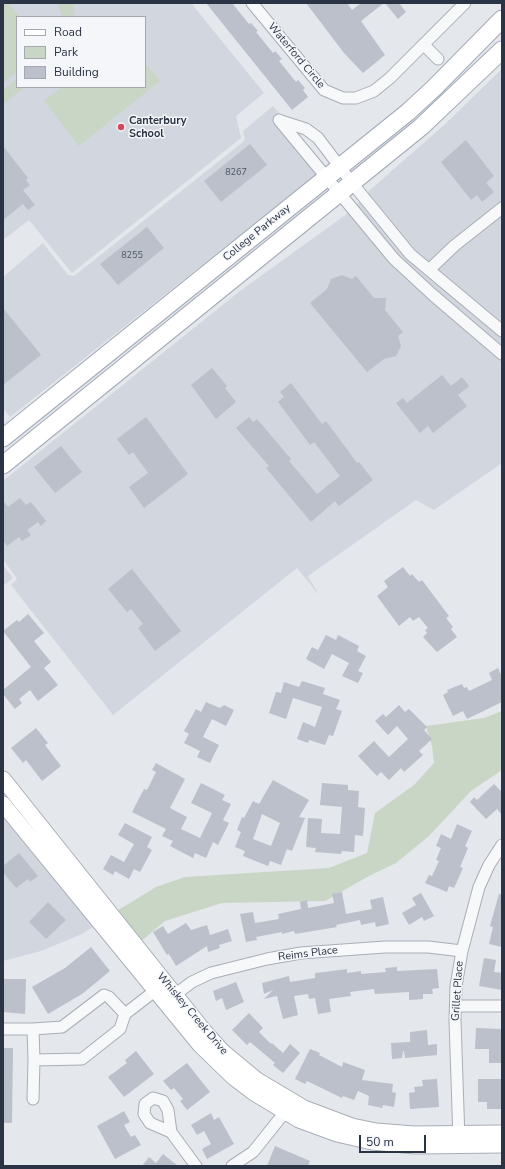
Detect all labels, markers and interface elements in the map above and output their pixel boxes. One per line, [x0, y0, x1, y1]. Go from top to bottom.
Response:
legend [16, 16, 146, 88]
street label: Waterford Circle [265, 20, 327, 92]
text: Road [54, 24, 82, 40]
text: Park [54, 44, 78, 60]
text: Building [54, 64, 99, 80]
place label: Canterbury School [129, 114, 187, 140]
marker: Canterbury School [116, 122, 126, 132]
house number: 8267 [225, 168, 247, 178]
street label: College Parkway [221, 202, 293, 264]
house number: 8255 [121, 251, 143, 261]
street label: Reims Place [277, 944, 339, 964]
street label: Grillet Place [449, 960, 467, 1022]
street label: Whiskey Creek Drive [154, 970, 230, 1058]
scale bar [361, 1127, 428, 1153]
text: 50 m [366, 1134, 394, 1150]

